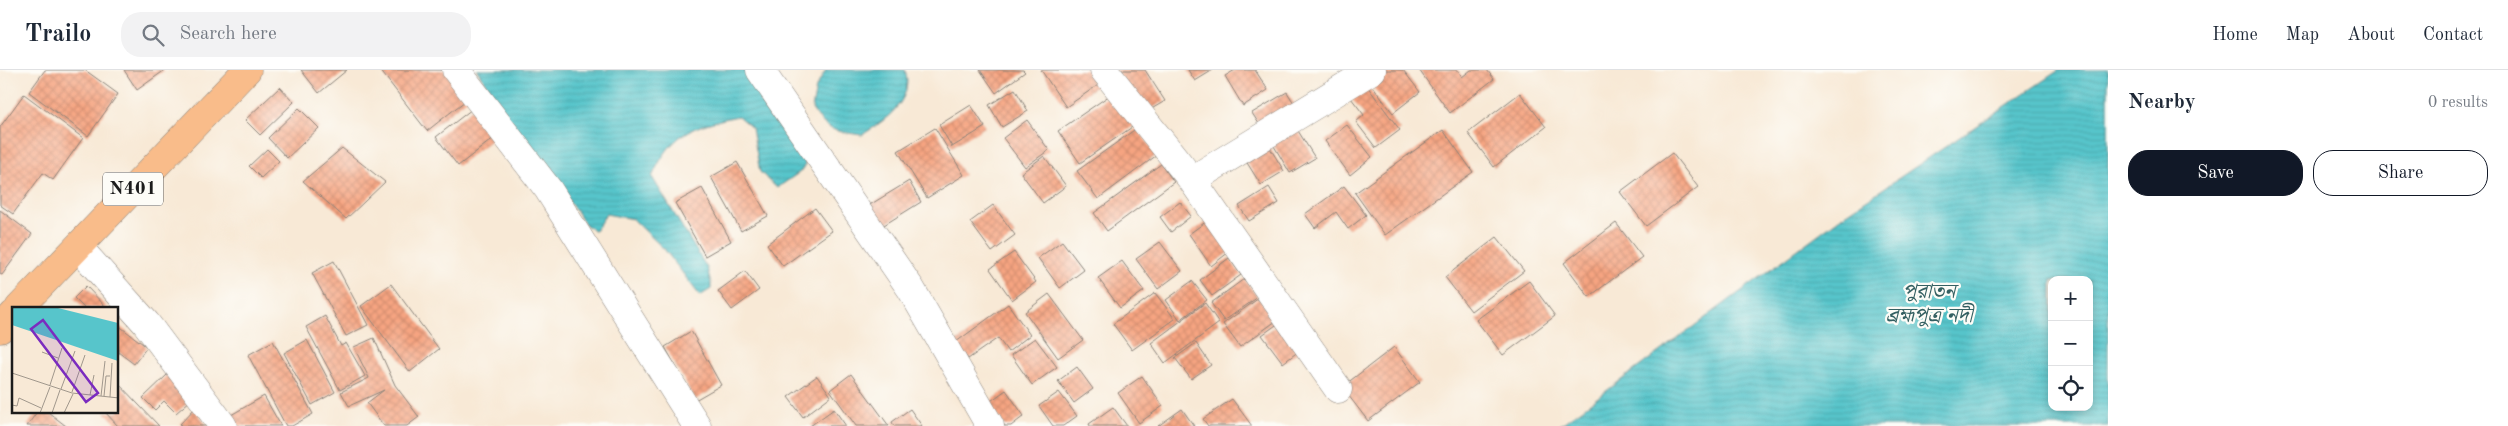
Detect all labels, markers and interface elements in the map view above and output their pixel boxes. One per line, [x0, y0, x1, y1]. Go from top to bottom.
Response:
search box [121, 12, 471, 57]
icon: search [139, 21, 167, 49]
text: Trailo [25, 23, 91, 47]
text: Search here [179, 25, 277, 44]
text: Home [2212, 26, 2258, 44]
text: Map [2286, 26, 2319, 44]
text: About [2347, 26, 2395, 44]
text: Contact [2423, 26, 2483, 44]
text: Nearby [2128, 92, 2196, 113]
text: 0 results [2428, 95, 2488, 111]
button: Save [2128, 150, 2303, 196]
button: Share [2313, 150, 2488, 196]
road number: N401 [103, 172, 163, 206]
map controls [2048, 276, 2093, 411]
button: + [2048, 276, 2093, 321]
water label: পুরাতন ব্রহ্মপুত্র নদী [1886, 282, 1975, 327]
inset map [12, 307, 119, 414]
button: − [2048, 321, 2093, 366]
button: locate [2048, 366, 2093, 411]

